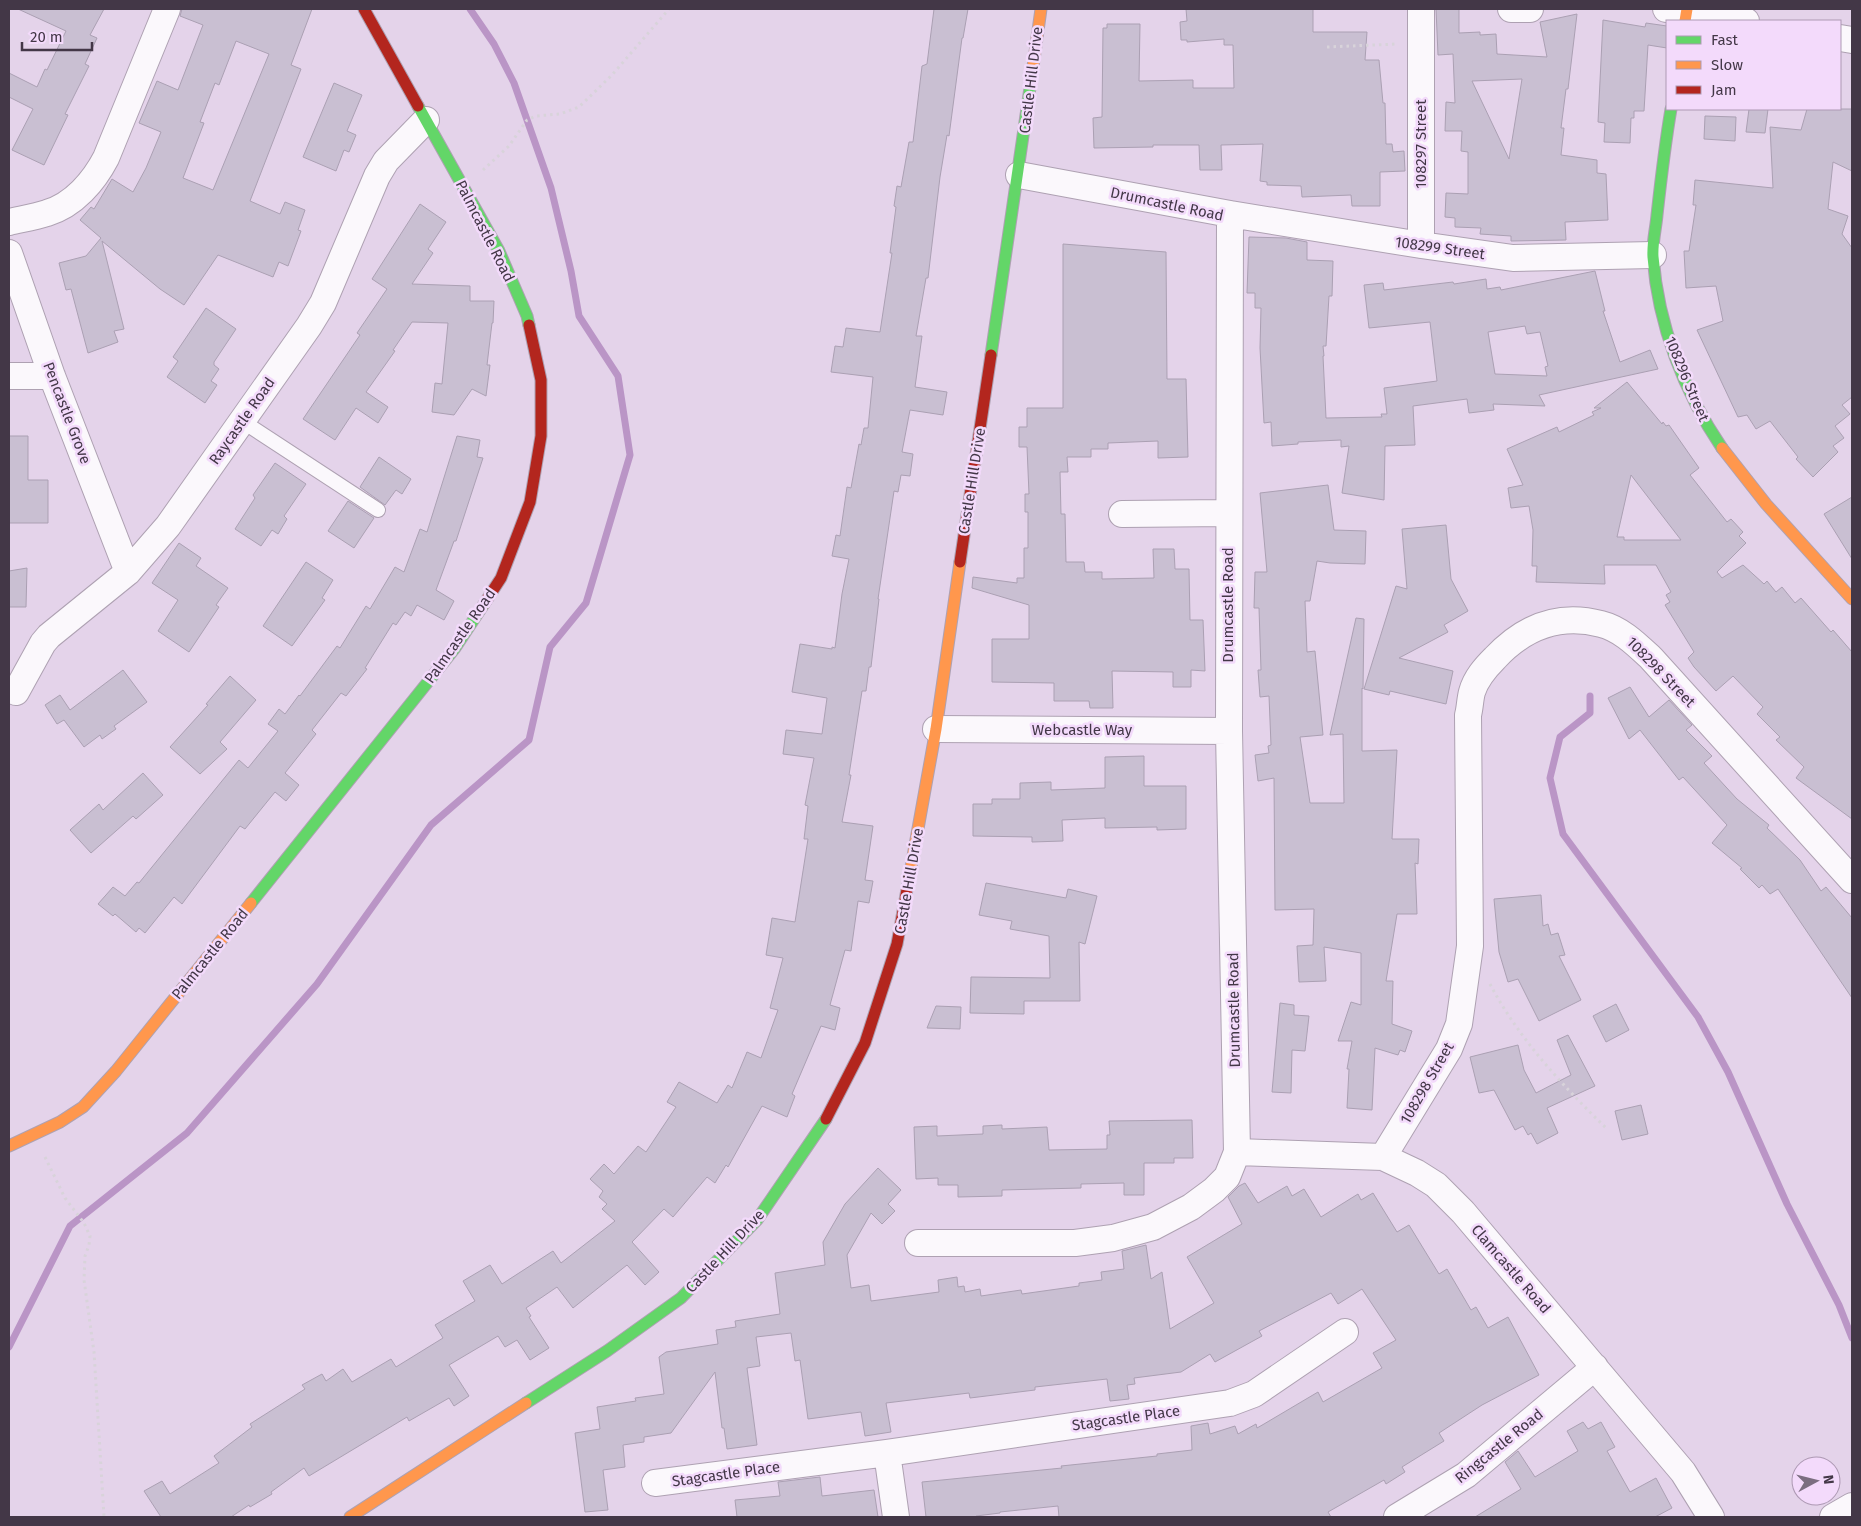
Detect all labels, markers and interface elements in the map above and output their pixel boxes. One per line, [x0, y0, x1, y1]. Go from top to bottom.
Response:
scale bar [22, 20, 92, 52]
legend [1666, 20, 1841, 110]
street label: Castle Hill Drive [1016, 26, 1046, 134]
text: 20 m [30, 28, 63, 46]
text: Fast [1711, 31, 1738, 49]
text: Slow [1711, 56, 1743, 74]
text: Jam [1711, 81, 1737, 99]
street label: 108297 Street [1412, 99, 1430, 189]
street label: Palmcastle Road [452, 177, 518, 285]
street label: Drumcastle Road [1109, 183, 1225, 225]
street label: 108299 Street [1394, 233, 1487, 263]
street label: 108296 Street [1661, 334, 1713, 425]
street label: Pencastle Grove [39, 359, 95, 467]
street label: Raycastle Road [205, 374, 279, 468]
street label: Castle Hill Drive [955, 427, 989, 535]
street label: Drumcastle Road [1219, 547, 1237, 663]
street label: Palmcastle Road [421, 585, 499, 687]
street label: 108298 Street [1623, 633, 1700, 711]
street label: Webcastle Way [1032, 721, 1133, 739]
street label: Castle Hill Drive [891, 827, 927, 935]
street label: Palmcastle Road [168, 905, 252, 1003]
street label: Drumcastle Road [1224, 952, 1244, 1068]
street label: 108298 Street [1396, 1039, 1458, 1127]
street label: Castle Hill Drive [682, 1206, 768, 1296]
street label: Clamcastle Road [1467, 1221, 1555, 1317]
street label: Stagcastle Place [1071, 1402, 1181, 1434]
street label: Ringcastle Road [1451, 1405, 1547, 1487]
north arrow [1791, 1456, 1841, 1506]
street label: Stagcastle Place [671, 1458, 781, 1490]
text: N [1819, 1474, 1837, 1485]

